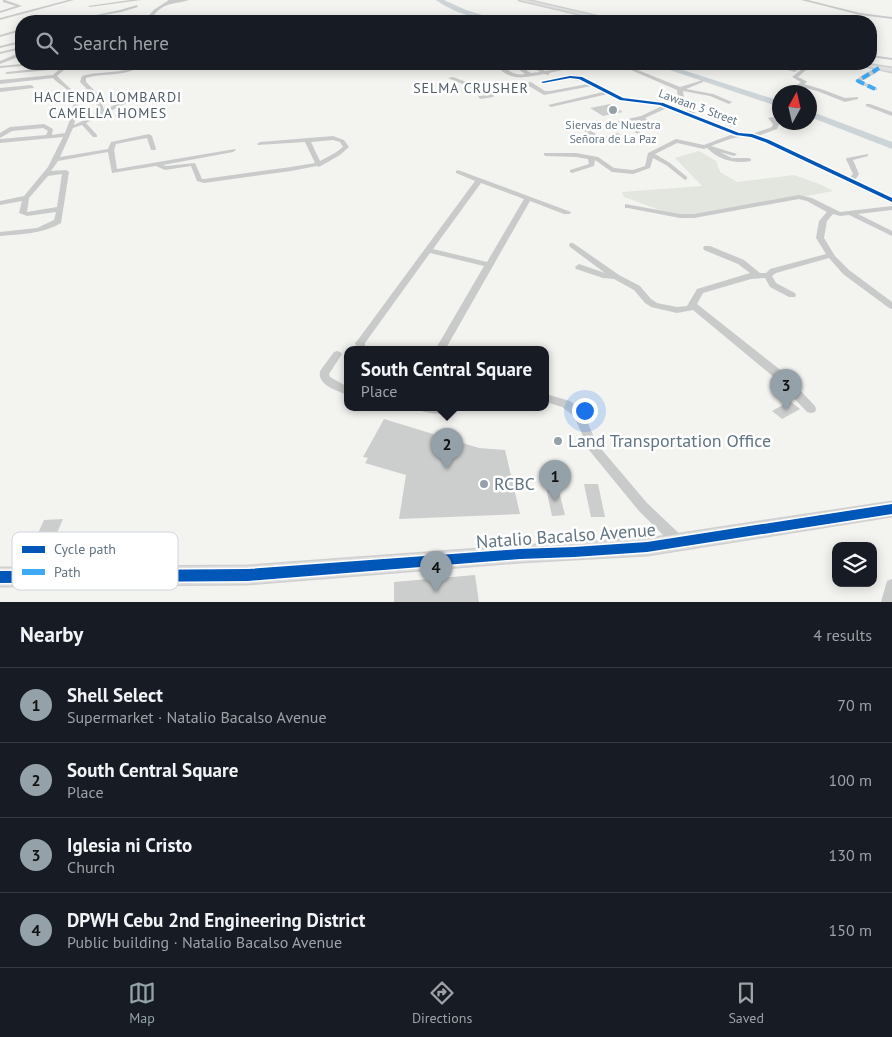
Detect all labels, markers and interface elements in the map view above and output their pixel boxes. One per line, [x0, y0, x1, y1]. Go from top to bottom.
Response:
search box [15, 15, 877, 70]
icon: search [33, 29, 61, 57]
text: Search here [73, 31, 169, 55]
district label: SELMA CRUSHER [413, 79, 529, 97]
street label: Lawaan 3 Street [657, 85, 740, 128]
north arrow [772, 85, 817, 130]
district label: HACIENDA LOMBARDI CAMELLA HOMES [34, 88, 182, 122]
marker: Siervas de Nuestra Señora de La Paz [607, 104, 619, 116]
place label: Siervas de Nuestra Señora de La Paz [565, 117, 661, 146]
popup [344, 346, 549, 411]
text: South Central Square [361, 357, 532, 381]
pin: 3 [770, 369, 802, 410]
text: Place [361, 381, 397, 401]
your location [572, 398, 598, 424]
pin: 2 [431, 428, 463, 469]
place label: Land Transportation Office [568, 429, 771, 452]
marker: Land Transportation Office [552, 435, 564, 447]
pin: 1 [539, 460, 571, 501]
place label: RCBC [494, 472, 535, 495]
marker: RCBC [478, 478, 490, 490]
street label: Natalio Bacalso Avenue [475, 518, 657, 553]
legend [12, 532, 178, 590]
text: Cycle path [54, 540, 116, 558]
map controls [832, 542, 877, 587]
button: layers [832, 542, 877, 587]
pin: 4 [420, 551, 452, 592]
text: Path [54, 563, 81, 581]
text: Nearby [20, 621, 83, 648]
text: 4 results [813, 625, 872, 645]
text: Shell Select [67, 683, 163, 707]
text: 1 [31, 695, 41, 715]
text: 70 m [837, 695, 872, 715]
text: Supermarket · Natalio Bacalso Avenue [67, 707, 327, 727]
text: South Central Square [67, 758, 238, 782]
text: 2 [31, 770, 41, 790]
text: 100 m [829, 770, 872, 790]
text: Place [67, 782, 104, 802]
text: Iglesia ni Cristo [67, 833, 192, 857]
text: 3 [31, 845, 41, 865]
text: 130 m [829, 845, 872, 865]
text: Church [67, 857, 115, 877]
text: DPWH Cebu 2nd Engineering District [67, 908, 365, 932]
text: 4 [31, 920, 41, 940]
text: 150 m [829, 920, 872, 940]
text: Public building · Natalio Bacalso Avenue [67, 932, 342, 952]
tab: Map [128, 979, 156, 1027]
tab: Directions [412, 979, 472, 1027]
tab: Saved [728, 979, 764, 1027]

